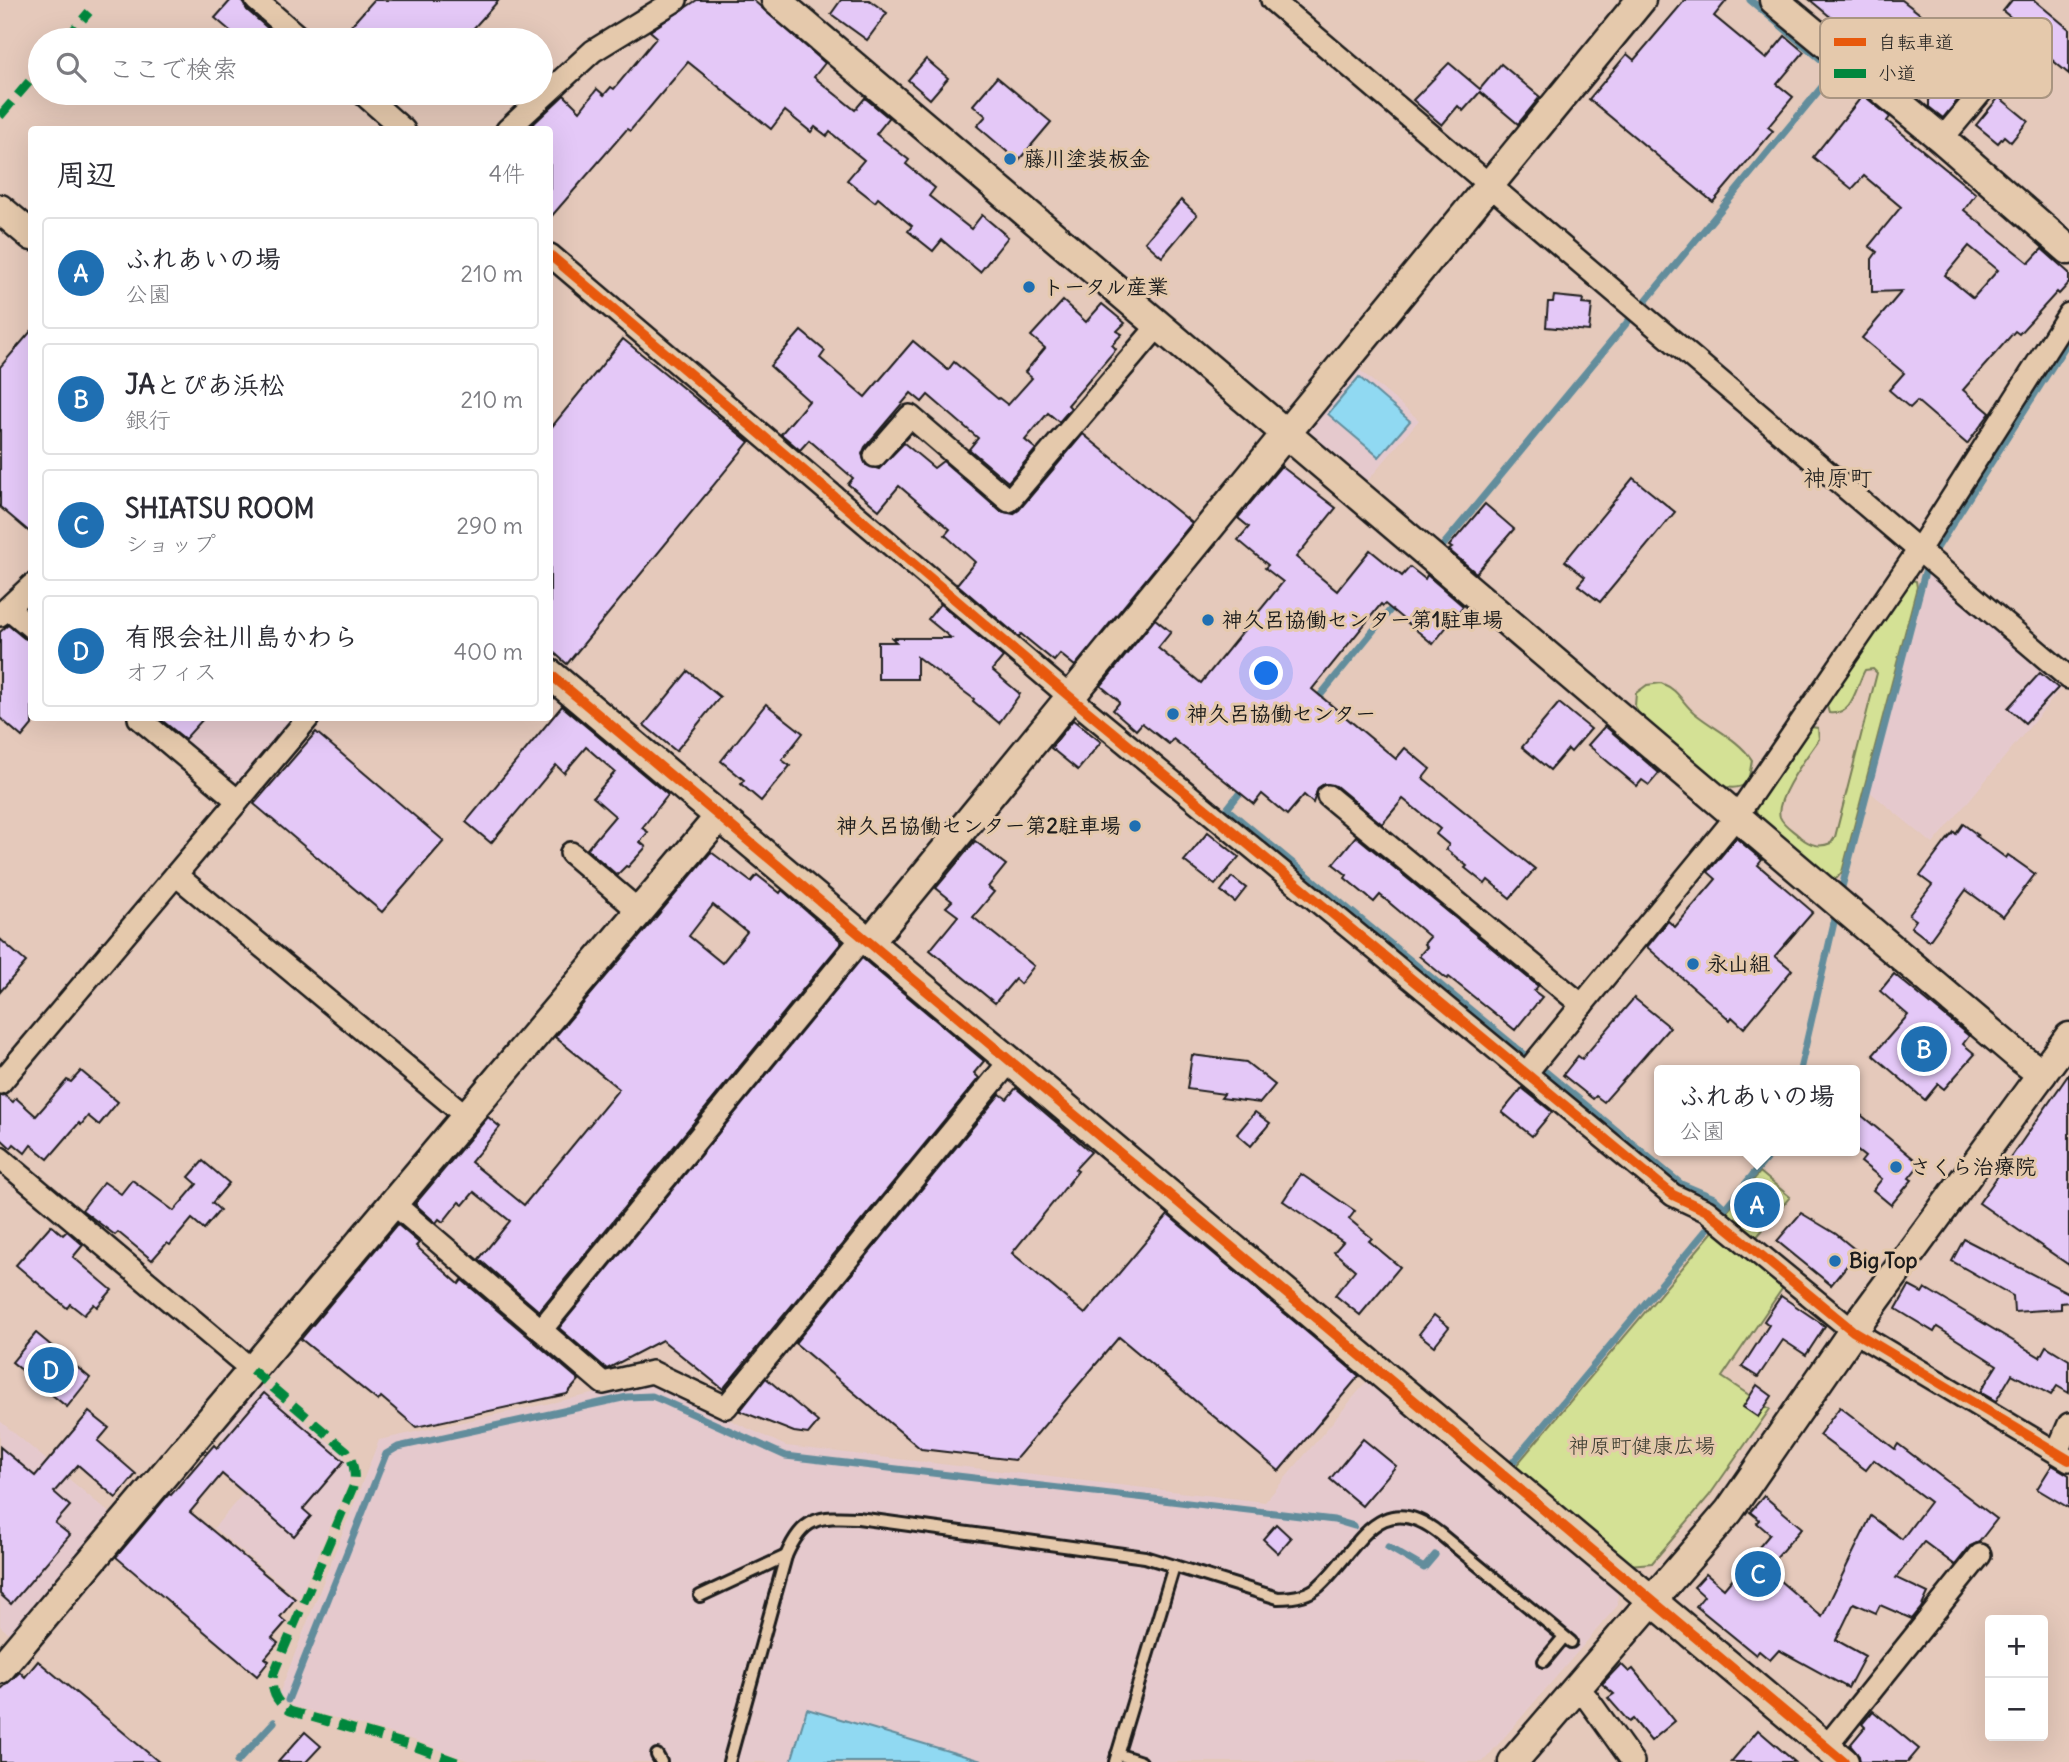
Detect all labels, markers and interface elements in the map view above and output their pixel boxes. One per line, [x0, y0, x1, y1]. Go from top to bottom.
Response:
legend [1820, 18, 2052, 98]
search box [28, 28, 553, 105]
text: 自転車道 [1878, 30, 1954, 54]
icon: search [52, 48, 90, 86]
text: ここで検索 [108, 52, 238, 85]
text: 小道 [1878, 61, 1916, 85]
place label: 藤川塗装板金 [1024, 145, 1150, 172]
marker: 藤川塗装板金 [1002, 151, 1018, 167]
text: 周辺 [56, 155, 116, 193]
text: 4件 [489, 159, 525, 188]
text: ふれあいの場 [125, 242, 281, 275]
text: A [74, 259, 88, 288]
text: 210 m [460, 259, 523, 288]
place label: トータル産業 [1043, 273, 1168, 300]
text: 公園 [125, 279, 171, 308]
marker: トータル産業 [1021, 279, 1037, 295]
text: JAとぴあ浜松 [125, 368, 285, 401]
text: B [73, 385, 89, 414]
text: 210 m [460, 385, 523, 414]
text: 銀行 [125, 405, 171, 434]
district label: 神原町 [1804, 463, 1873, 492]
text: SHIATSU ROOM [125, 492, 315, 525]
text: C [73, 511, 89, 540]
text: 290 m [456, 511, 523, 540]
text: ショップ [125, 529, 216, 558]
place label: 神久呂協働センター第1駐車場 [1222, 606, 1503, 633]
marker: 神久呂協働センター第1駐車場 [1200, 612, 1216, 628]
text: 有限会社川島かわら [125, 620, 359, 653]
text: D [73, 637, 89, 666]
text: 400 m [454, 637, 523, 666]
your location [1249, 656, 1283, 690]
text: オフィス [125, 657, 217, 686]
place label: 神久呂協働センター [1187, 700, 1376, 727]
marker: 神久呂協働センター [1165, 706, 1181, 722]
place label: 神久呂協働センター第2駐車場 [836, 812, 1121, 839]
marker: 神久呂協働センター第2駐車場 [1127, 818, 1143, 834]
place label: 永山組 [1707, 950, 1770, 977]
marker: 永山組 [1685, 956, 1701, 972]
pin: B [1901, 1023, 1947, 1075]
popup [1654, 1065, 1860, 1156]
text: ふれあいの場 [1679, 1079, 1835, 1112]
text: 公園 [1679, 1116, 1725, 1145]
place label: さくら治療院 [1910, 1153, 2036, 1180]
marker: さくら治療院 [1888, 1159, 1904, 1175]
pin: A [1734, 1179, 1780, 1231]
place label: Big Top [1849, 1247, 1918, 1274]
marker: Big Top [1827, 1253, 1843, 1269]
pin: D [28, 1344, 74, 1396]
park label: 神原町健康広場 [1569, 1432, 1716, 1459]
pin: C [1735, 1548, 1781, 1600]
map controls [1985, 1615, 2048, 1741]
button: + [1985, 1615, 2048, 1678]
button: − [1985, 1678, 2048, 1741]

